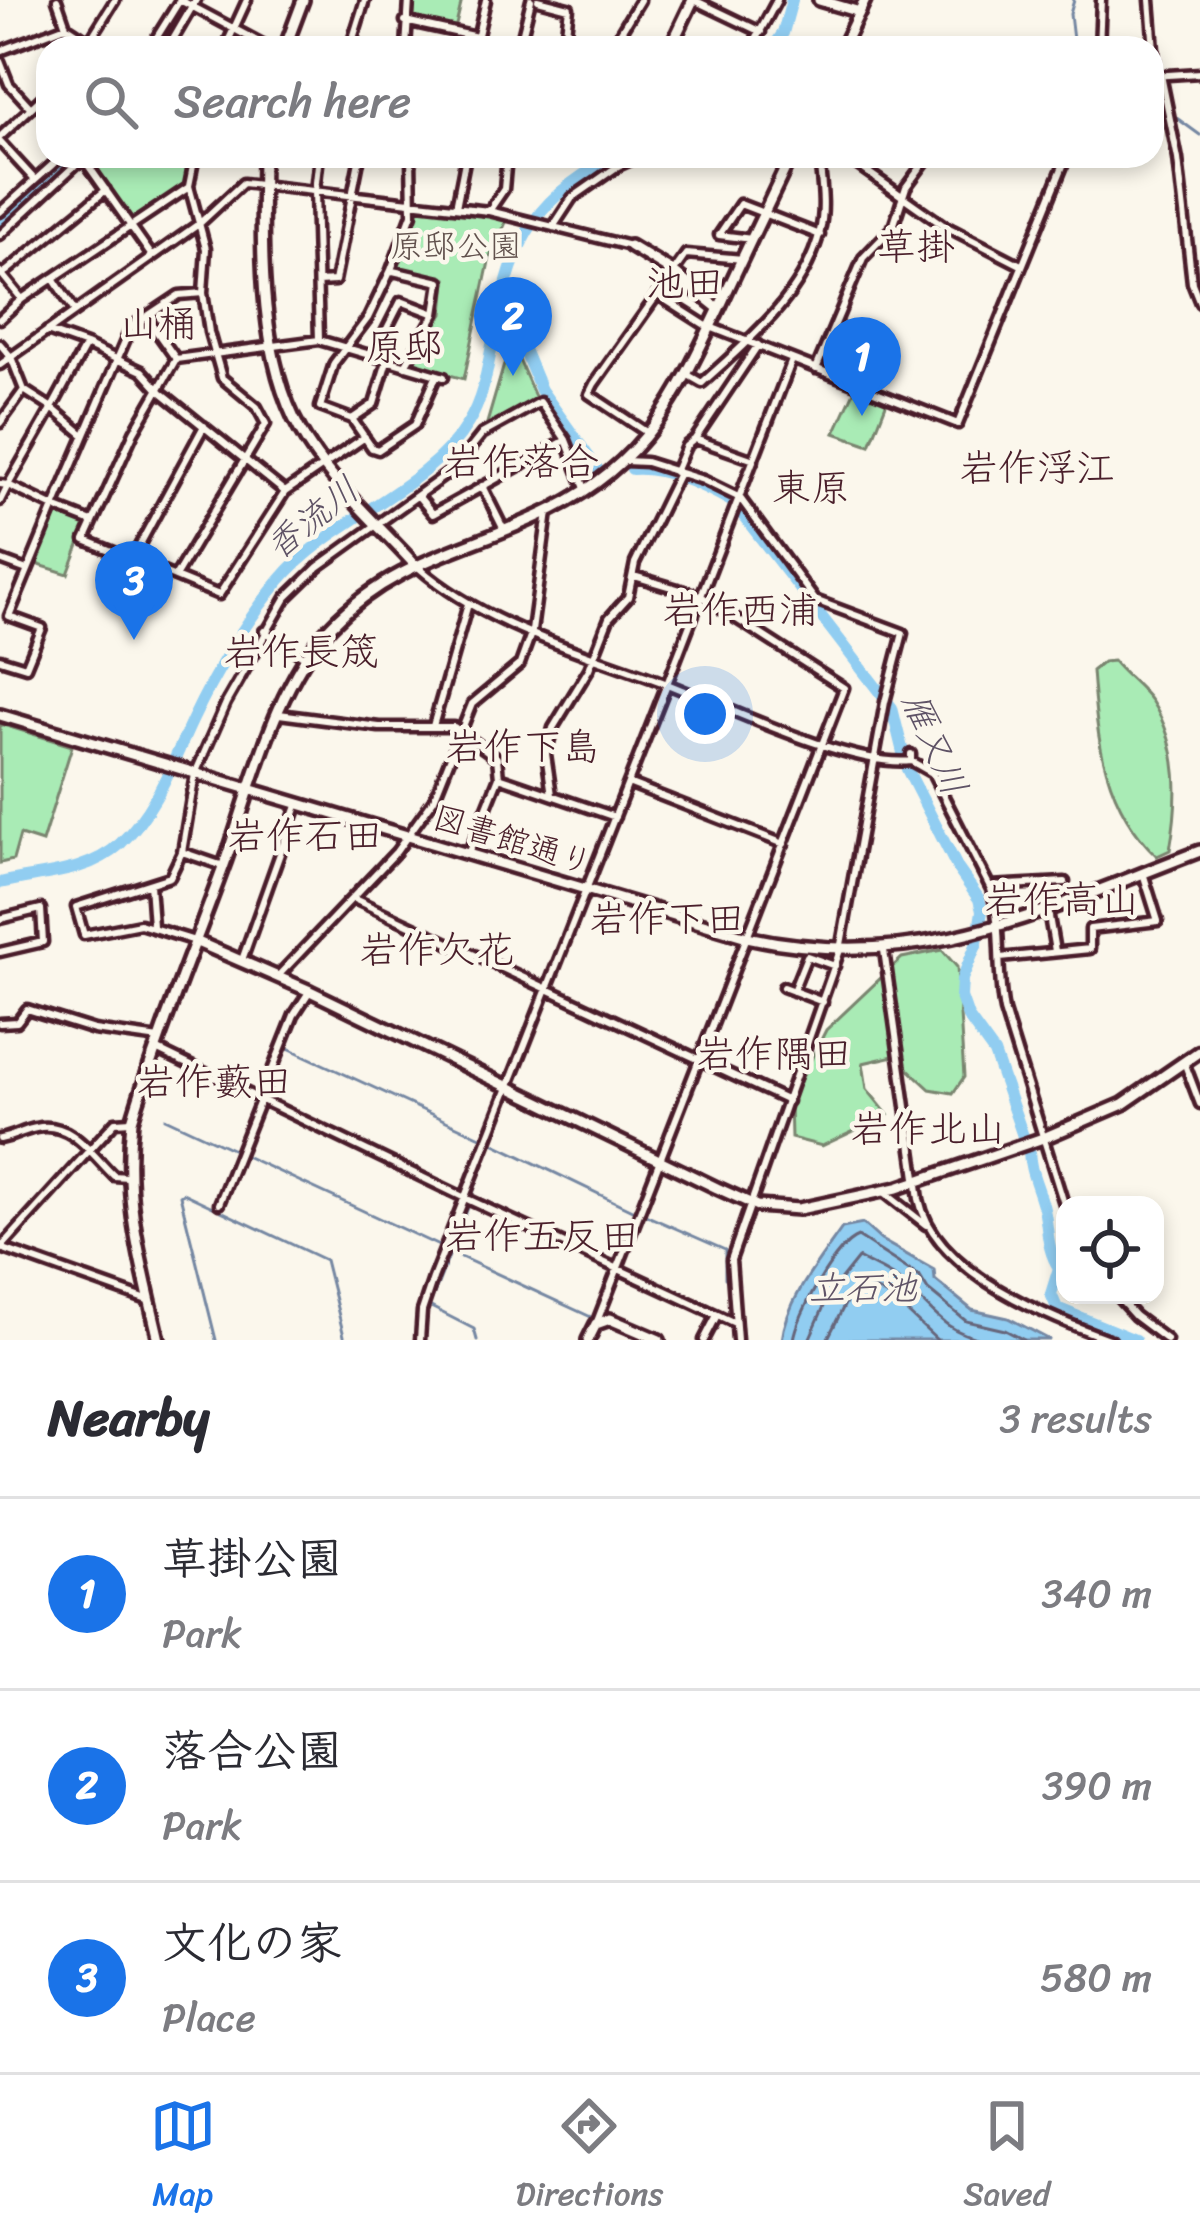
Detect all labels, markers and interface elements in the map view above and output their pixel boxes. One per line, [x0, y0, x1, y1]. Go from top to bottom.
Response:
search box [36, 36, 1164, 168]
text: Search here [174, 62, 411, 142]
icon: search [78, 69, 144, 135]
district label: 草掛 [877, 212, 955, 281]
park label: 原邸公園 [390, 217, 522, 275]
district label: 池田 [646, 248, 724, 317]
pin: 2 [474, 277, 552, 376]
district label: 山桶 [119, 289, 197, 358]
district label: 原邸 [365, 312, 443, 381]
pin: 1 [823, 317, 901, 416]
district label: 岩作落合 [443, 427, 599, 496]
district label: 岩作浮江 [959, 433, 1115, 502]
district label: 東原 [772, 453, 850, 522]
water label: 香流川 [250, 459, 374, 577]
pin: 3 [95, 541, 173, 640]
district label: 岩作西浦 [662, 575, 818, 644]
district label: 岩作長筬 [223, 617, 379, 686]
water label: 雁又川 [884, 682, 986, 806]
your location [675, 684, 735, 744]
district label: 岩作下島 [445, 712, 601, 781]
street label: 図書館通り [426, 788, 600, 892]
district label: 岩作石田 [227, 801, 383, 870]
district label: 岩作高山 [984, 865, 1140, 934]
district label: 岩作下田 [589, 884, 745, 953]
district label: 岩作欠花 [359, 915, 515, 984]
district label: 岩作隅田 [696, 1019, 852, 1088]
district label: 岩作藪田 [136, 1047, 292, 1116]
district label: 岩作北山 [850, 1094, 1006, 1163]
map controls [1056, 1196, 1164, 1304]
button: locate [1056, 1196, 1164, 1304]
district label: 岩作五反田 [444, 1201, 640, 1270]
water label: 立石池 [809, 1256, 918, 1320]
text: Nearby [48, 1373, 209, 1463]
text: 3 results [999, 1384, 1152, 1453]
text: 草掛公園 [162, 1519, 342, 1599]
text: 1 [79, 1559, 95, 1628]
text: 340 m [1041, 1559, 1152, 1628]
text: Park [162, 1599, 242, 1668]
text: 落合公園 [162, 1711, 342, 1791]
text: 2 [76, 1751, 98, 1820]
text: 390 m [1042, 1751, 1152, 1820]
text: Park [162, 1791, 242, 1860]
text: 文化の家 [162, 1903, 342, 1983]
text: 3 [76, 1943, 98, 2012]
text: 580 m [1040, 1943, 1152, 2012]
text: Place [162, 1983, 256, 2052]
tab: Map [150, 2093, 216, 2223]
tab: Directions [516, 2093, 663, 2223]
tab: Saved [963, 2093, 1050, 2223]

